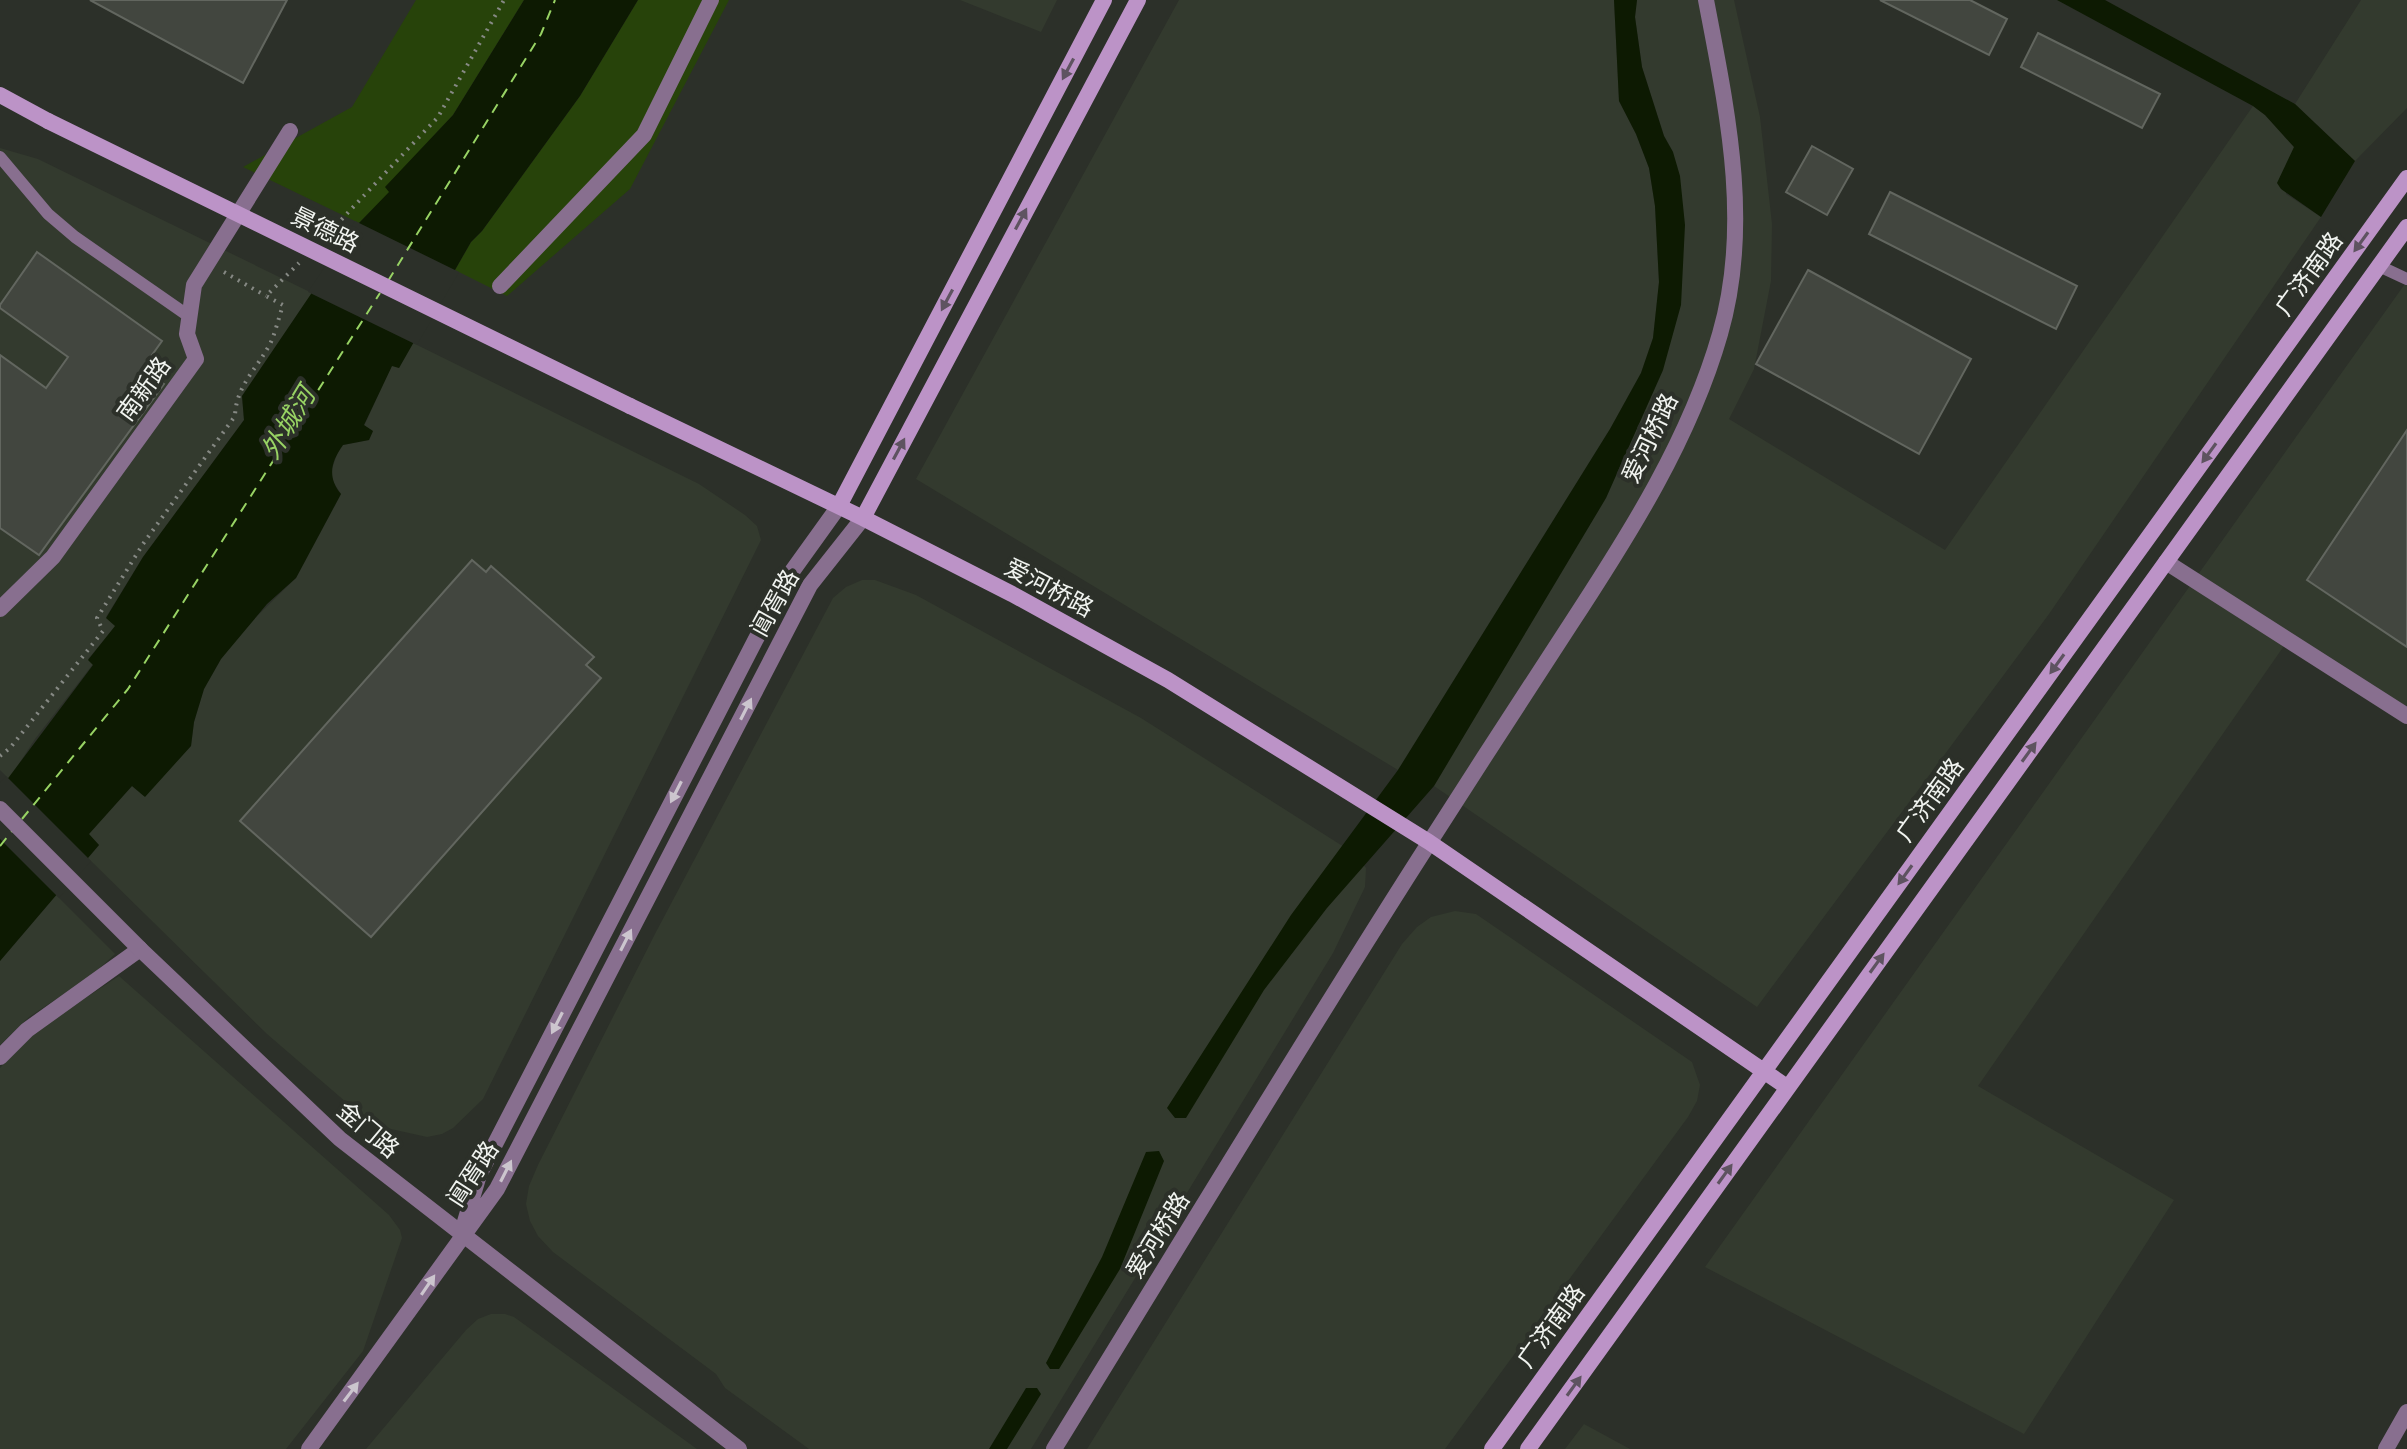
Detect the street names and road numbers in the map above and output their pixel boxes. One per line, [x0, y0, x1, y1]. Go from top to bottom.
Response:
street label: 景德路 [287, 202, 363, 258]
street label: 广济南路 [2269, 227, 2349, 321]
street label: 南新路 [112, 352, 176, 426]
street label: 爱河桥路 [1616, 389, 1684, 487]
street label: 爱河桥路 [1000, 553, 1098, 623]
street label: 阊胥路 [745, 565, 805, 641]
street label: 广济南路 [1890, 753, 1970, 847]
street label: 金门路 [331, 1096, 405, 1164]
street label: 阊胥路 [442, 1136, 504, 1212]
street label: 爱河桥路 [1121, 1187, 1195, 1283]
street label: 广济南路 [1511, 1279, 1591, 1373]

